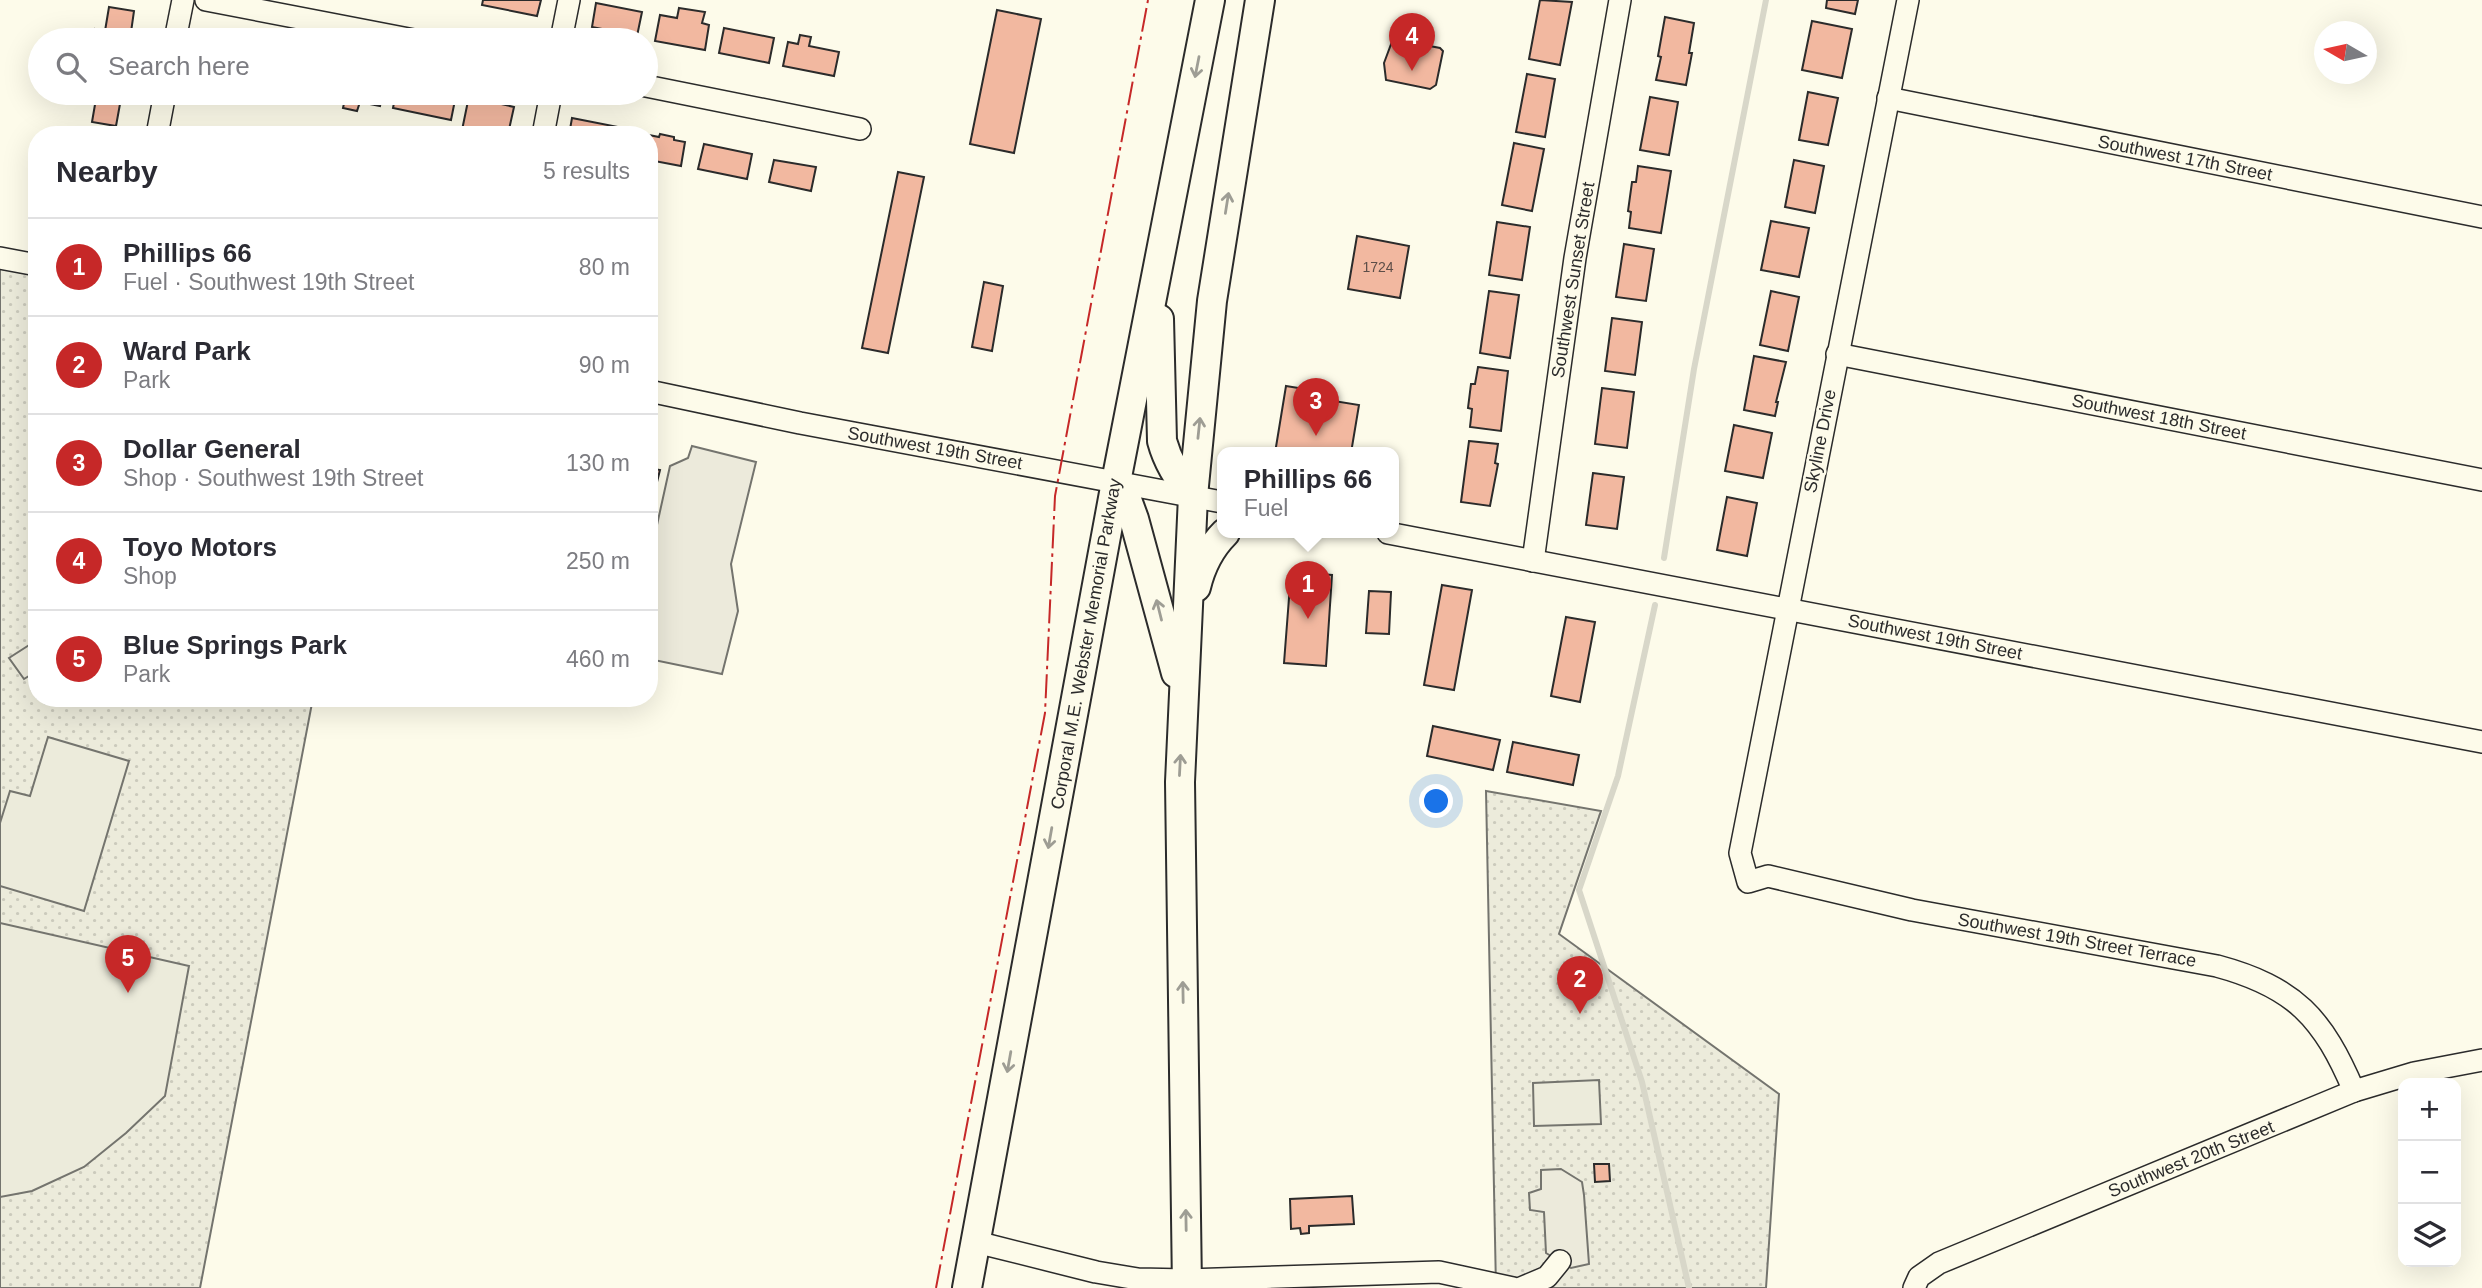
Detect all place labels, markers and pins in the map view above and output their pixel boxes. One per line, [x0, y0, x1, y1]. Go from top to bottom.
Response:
pin: 4 [1389, 13, 1435, 71]
pin: 3 [1293, 378, 1339, 436]
pin: 1 [1285, 561, 1331, 619]
pin: 5 [105, 935, 151, 993]
pin: 2 [1557, 956, 1603, 1014]

